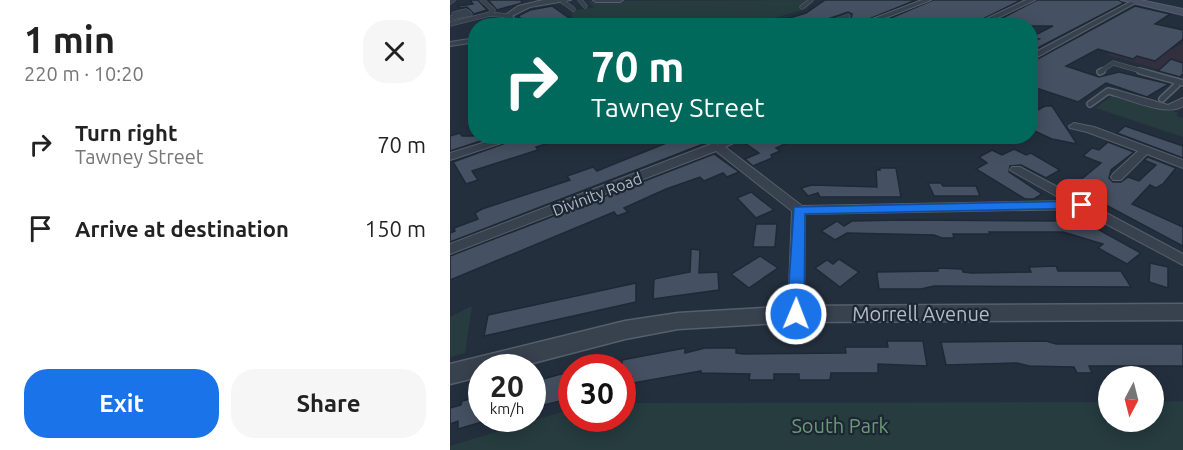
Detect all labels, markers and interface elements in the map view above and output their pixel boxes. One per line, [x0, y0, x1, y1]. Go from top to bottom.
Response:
text: 1 min [24, 19, 115, 60]
button: close [363, 20, 426, 83]
icon: right [492, 42, 570, 120]
text: 70 m [591, 43, 685, 90]
text: 220 m · 10:20 [24, 62, 144, 85]
text: Tawney Street [591, 92, 765, 122]
text: Turn right [75, 120, 177, 145]
icon: right [24, 128, 57, 161]
text: 70 m [377, 132, 426, 157]
text: Tawney Street [75, 145, 204, 168]
street label: Divinity Road [550, 169, 644, 219]
pin [1056, 179, 1107, 230]
icon: arrive [1065, 188, 1098, 221]
icon: arrive [24, 212, 57, 245]
text: Arrive at destination [75, 216, 289, 241]
text: 150 m [365, 216, 426, 241]
position arrow [764, 282, 828, 346]
street label: Morrell Avenue [852, 302, 990, 325]
speed limit sign: 30 [558, 354, 636, 432]
north arrow [1098, 366, 1164, 432]
map controls [1098, 366, 1164, 432]
button: Exit [24, 369, 219, 438]
button: Share [231, 369, 426, 438]
text: 20 [490, 369, 524, 403]
text: km/h [490, 400, 524, 417]
park label: South Park [791, 414, 889, 437]

